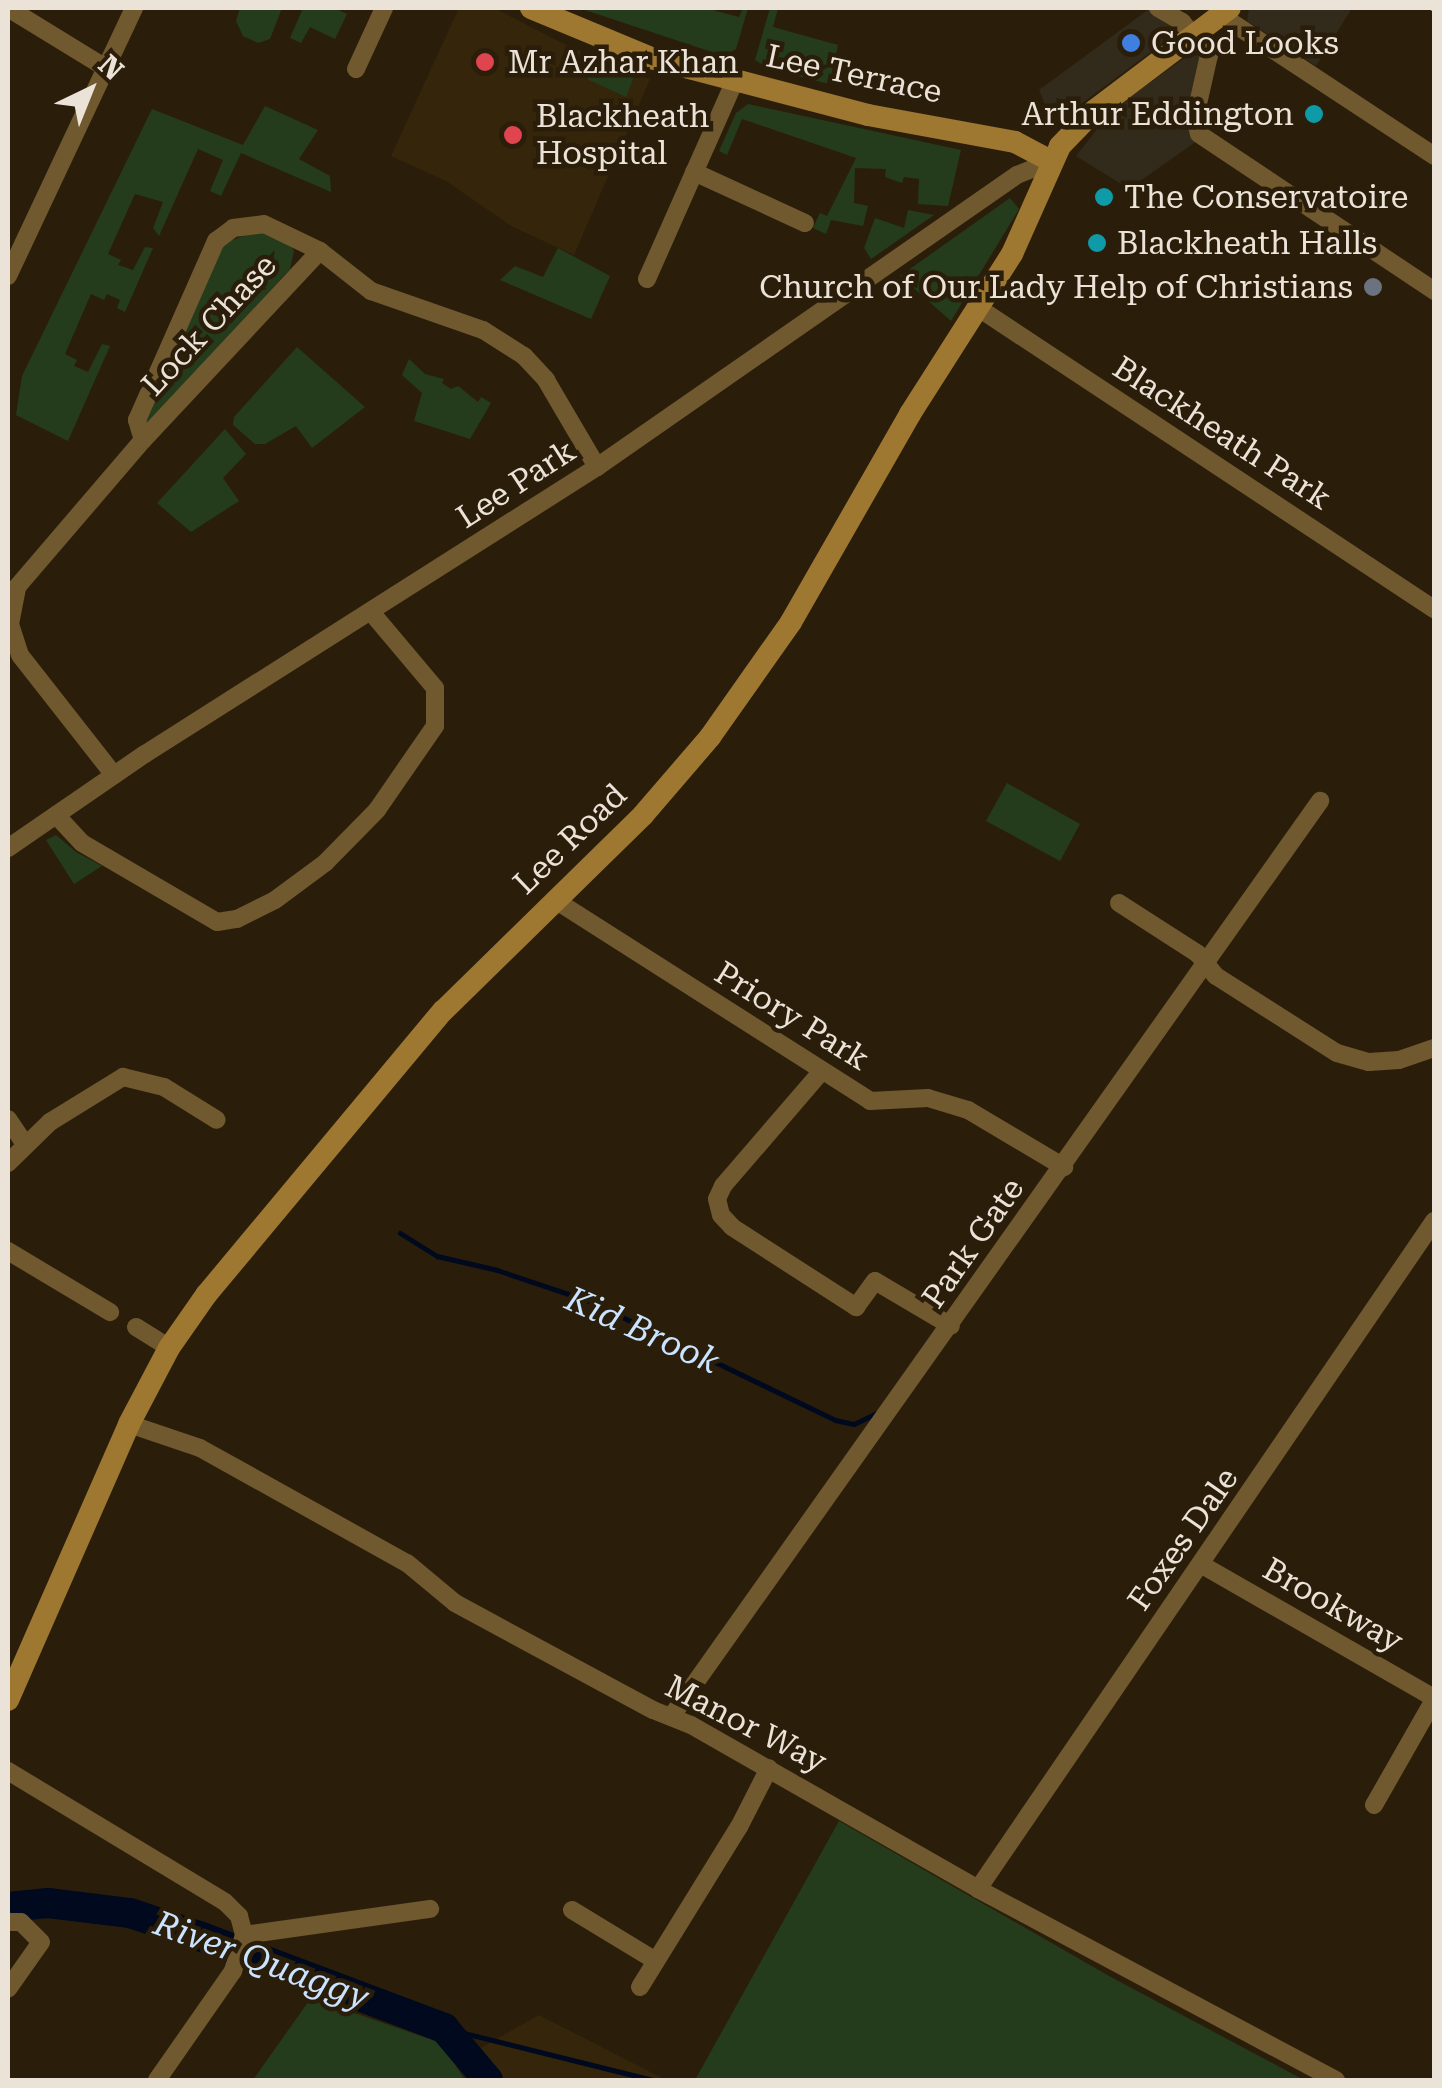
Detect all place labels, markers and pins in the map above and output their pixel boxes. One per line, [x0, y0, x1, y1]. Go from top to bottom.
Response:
place label: Good Looks [1151, 24, 1339, 62]
marker: Good Looks [1120, 32, 1142, 54]
place label: Mr Azhar Khan [508, 43, 739, 81]
marker: Mr Azhar Khan [472, 49, 498, 75]
place label: Arthur Eddington [1021, 95, 1294, 133]
place label: Blackheath Hospital [536, 98, 709, 173]
marker: Arthur Eddington [1303, 103, 1325, 125]
marker: Blackheath Hospital [500, 122, 526, 148]
place label: The Conservatoire [1124, 178, 1408, 216]
marker: The Conservatoire [1093, 186, 1115, 208]
place label: Blackheath Halls [1117, 224, 1377, 262]
marker: Blackheath Halls [1086, 232, 1108, 254]
place label: Church of Our Lady Help of Christians [759, 268, 1353, 306]
marker: Church of Our Lady Help of Christians [1362, 276, 1384, 298]

